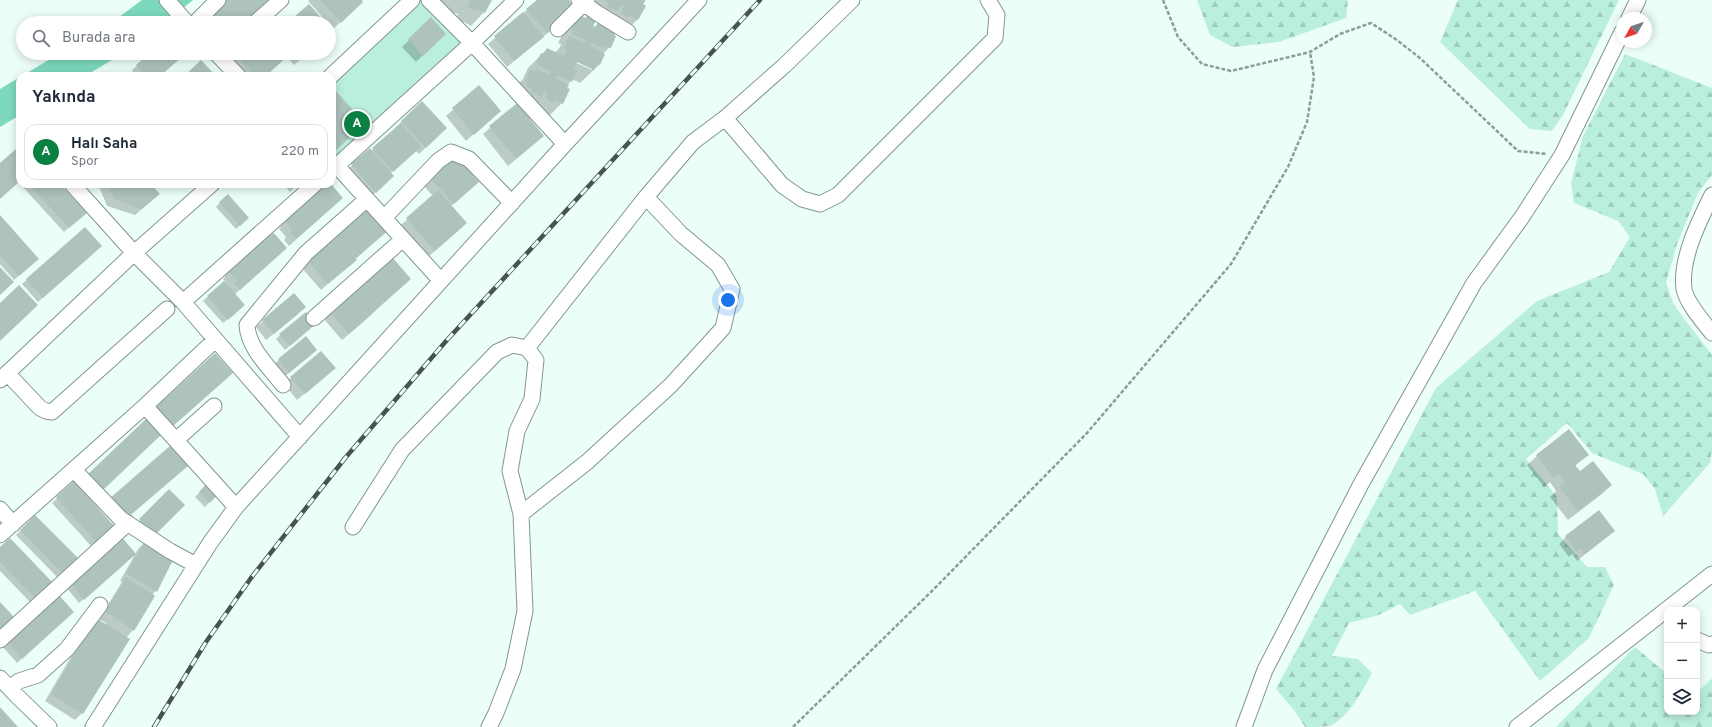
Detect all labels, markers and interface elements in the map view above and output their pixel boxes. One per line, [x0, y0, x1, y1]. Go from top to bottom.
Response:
north arrow [1616, 12, 1652, 48]
search box [16, 16, 336, 60]
icon: search [30, 27, 52, 49]
text: Burada ara [62, 29, 135, 48]
text: Yakında [32, 87, 96, 109]
pin: A [344, 109, 370, 139]
text: Halı Saha [71, 135, 137, 154]
text: A [41, 144, 51, 160]
text: 220 m [281, 144, 319, 160]
text: Spor [71, 154, 99, 170]
your location [718, 290, 738, 310]
map controls [1664, 607, 1700, 715]
button: + [1664, 607, 1700, 643]
button: − [1664, 643, 1700, 679]
button: layers [1664, 679, 1700, 715]

